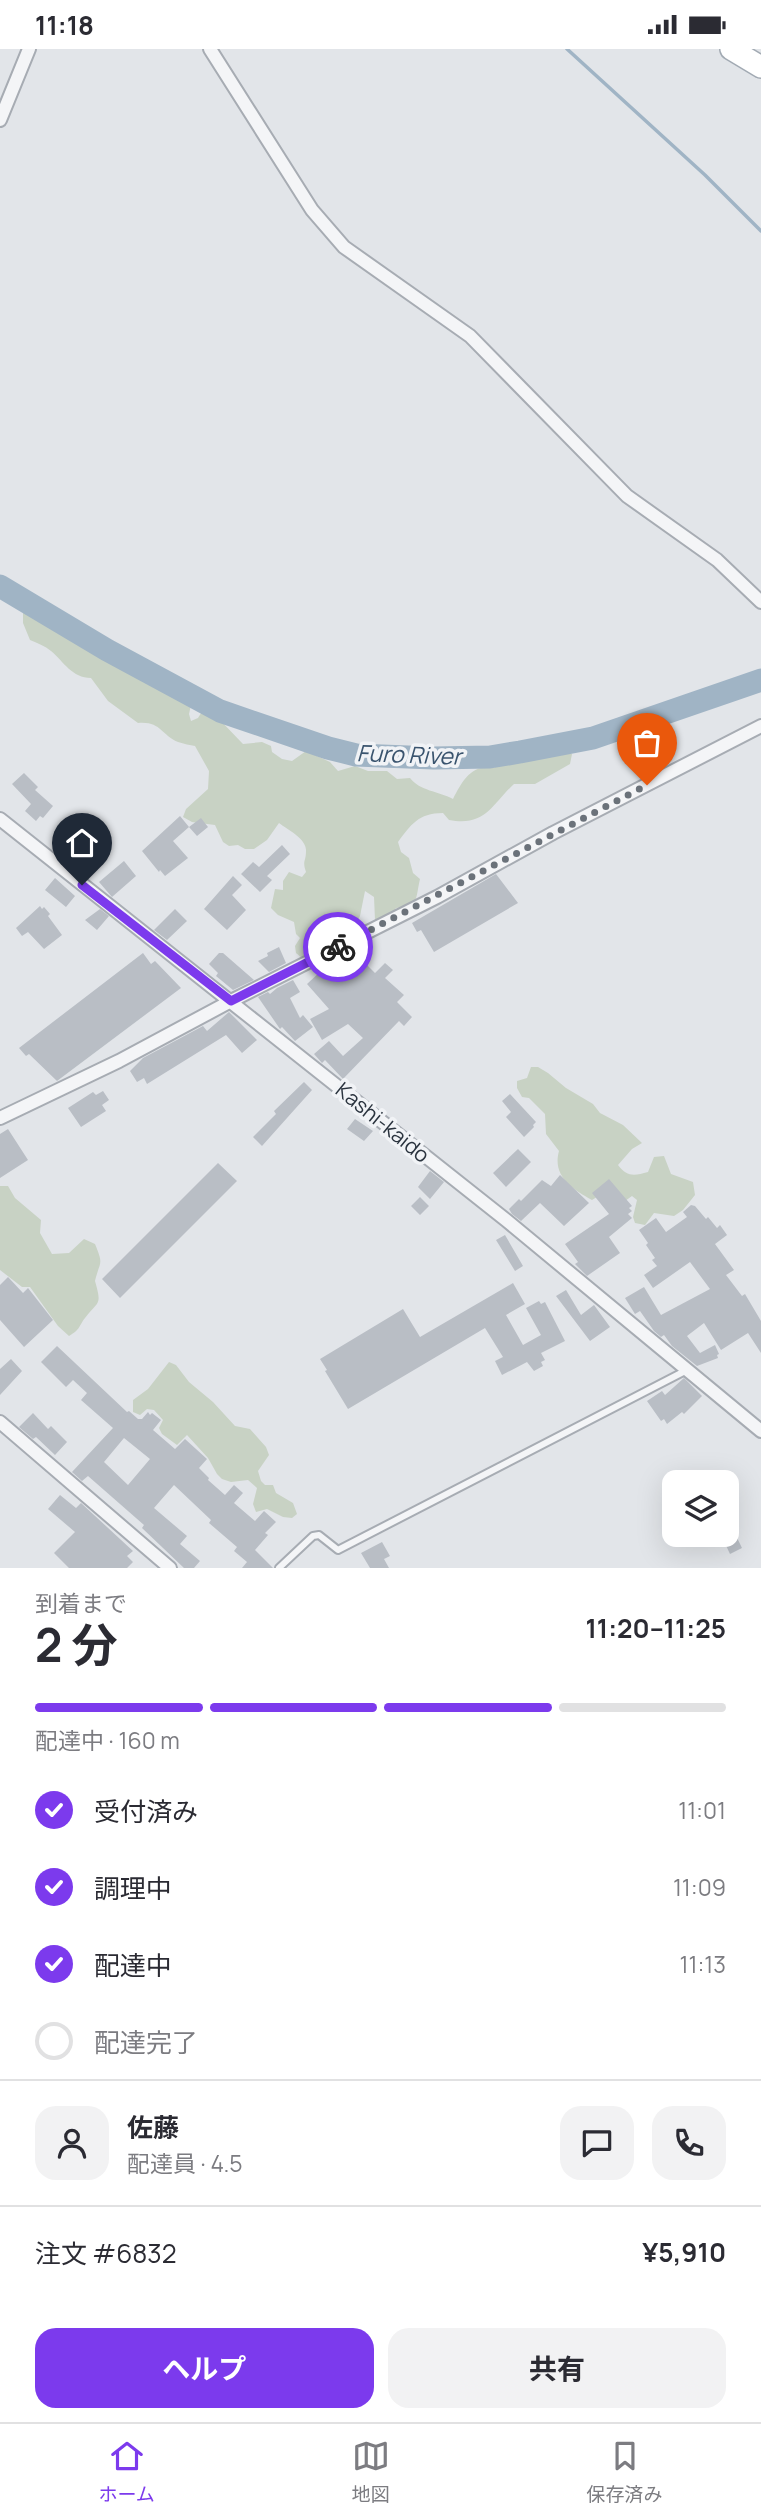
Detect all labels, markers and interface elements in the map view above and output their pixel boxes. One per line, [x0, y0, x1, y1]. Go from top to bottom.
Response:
text: 11:18 [35, 7, 94, 43]
pin [617, 713, 677, 785]
icon: bag [628, 724, 666, 762]
water label: Furo River [356, 736, 464, 772]
pin [52, 813, 112, 885]
icon: home [63, 824, 101, 862]
courier [303, 912, 373, 982]
icon: bike [319, 928, 357, 966]
street label: Kashi-kaido [330, 1075, 436, 1169]
map controls [662, 1470, 739, 1547]
button: layers [662, 1470, 739, 1547]
text: 到着まで [35, 1587, 127, 1619]
text: 11:20–11:25 [585, 1610, 726, 1646]
text: 2 分 [35, 1613, 118, 1676]
text: 配達中 · 160 m [35, 1724, 180, 1756]
icon: check [35, 1791, 73, 1829]
text: 受付済み [94, 1793, 198, 1829]
text: 11:01 [678, 1794, 726, 1826]
icon: check [35, 1868, 73, 1906]
text: 調理中 [94, 1870, 172, 1906]
text: 11:09 [673, 1871, 726, 1903]
icon: check [35, 1945, 73, 1983]
text: 配達中 [94, 1947, 172, 1983]
text: 11:13 [679, 1948, 726, 1980]
text: 配達完了 [94, 2024, 198, 2060]
button: person [35, 2106, 109, 2180]
button: chat [560, 2106, 634, 2180]
button: phone [652, 2106, 726, 2180]
text: 佐藤 [127, 2109, 179, 2145]
text: 配達員 · 4.5 [127, 2147, 243, 2179]
text: ¥5,910 [642, 2234, 726, 2270]
text: 注文 #6832 [35, 2235, 177, 2271]
button: ヘルプ [35, 2328, 374, 2408]
button: 共有 [388, 2328, 726, 2408]
tab: ホーム [98, 2437, 155, 2507]
tab: 地図 [352, 2437, 390, 2507]
tab: 保存済み [587, 2437, 663, 2507]

